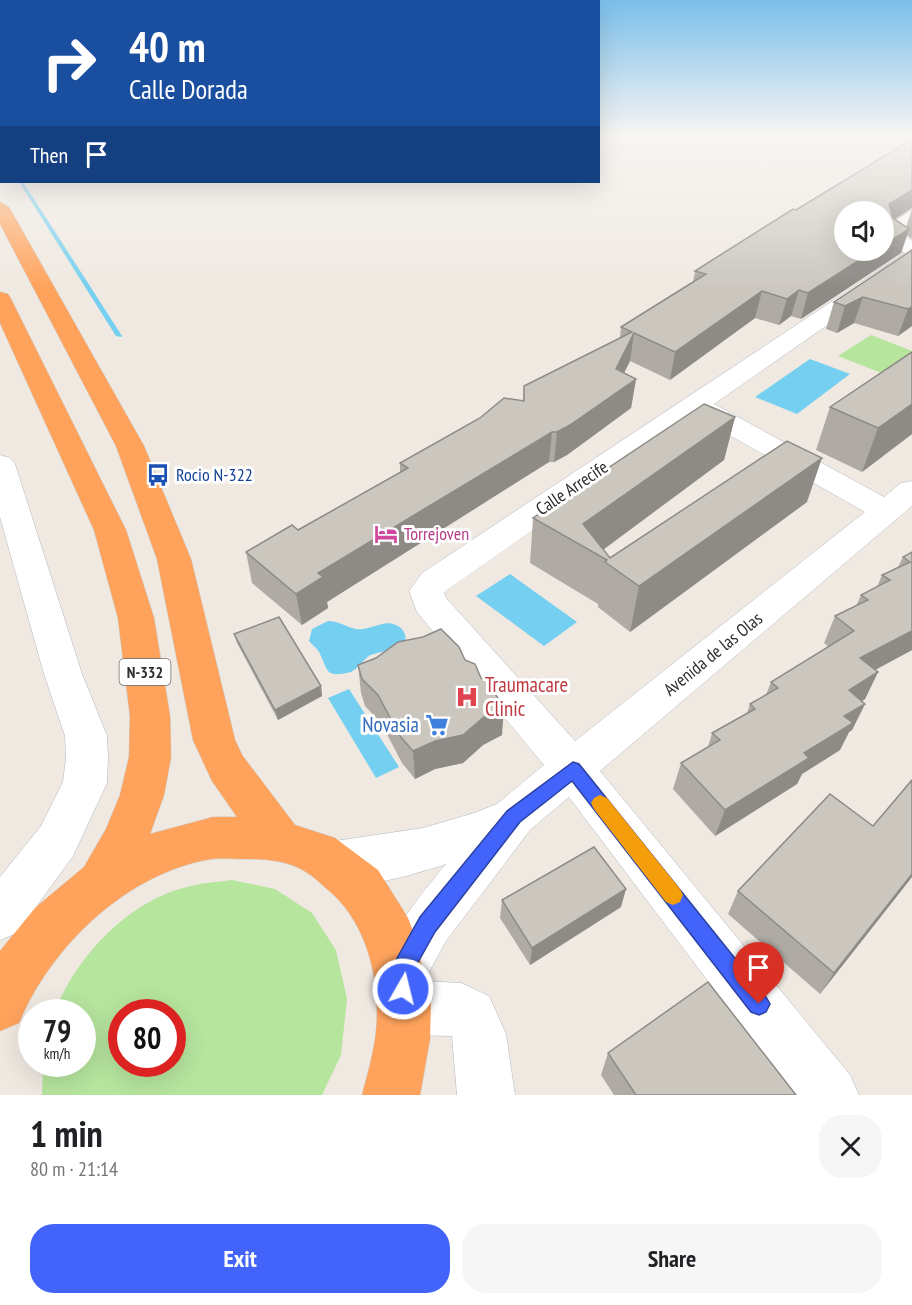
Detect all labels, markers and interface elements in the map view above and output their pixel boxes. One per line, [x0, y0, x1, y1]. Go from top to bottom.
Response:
text: 40 m [129, 19, 206, 74]
icon: right [30, 24, 108, 102]
text: Calle Dorada [129, 72, 248, 106]
icon: arrive [80, 138, 113, 171]
text: Then [30, 141, 68, 169]
map controls [834, 201, 894, 261]
button: sound [834, 201, 894, 261]
street label: Calle Arrecife [531, 455, 612, 520]
bus stop icon: Rocio N-322 [145, 462, 171, 488]
place label: Rocio N-322 [176, 463, 253, 486]
hotel icon: Torrejoven [373, 521, 399, 547]
place label: Torrejoven [404, 522, 469, 545]
street label: Avenida de las Olas [659, 607, 767, 701]
road number: N-332 [120, 659, 170, 685]
place label: Traumacare Clinic [485, 671, 568, 722]
hospital icon: Traumacare Clinic [454, 684, 480, 710]
place label: Novasia [362, 711, 419, 738]
supermarket icon: Novasia [424, 712, 450, 738]
pin [733, 942, 784, 1004]
icon: arrive [742, 951, 775, 984]
position arrow [371, 957, 435, 1021]
speed limit sign: 80 [108, 999, 186, 1077]
text: 79 [43, 1011, 71, 1050]
text: km/h [44, 1044, 70, 1063]
text: 1 min [30, 1110, 103, 1157]
button: close [819, 1115, 882, 1178]
text: 80 m · 21:14 [30, 1156, 118, 1182]
button: Exit [30, 1224, 450, 1293]
button: Share [462, 1224, 882, 1293]

